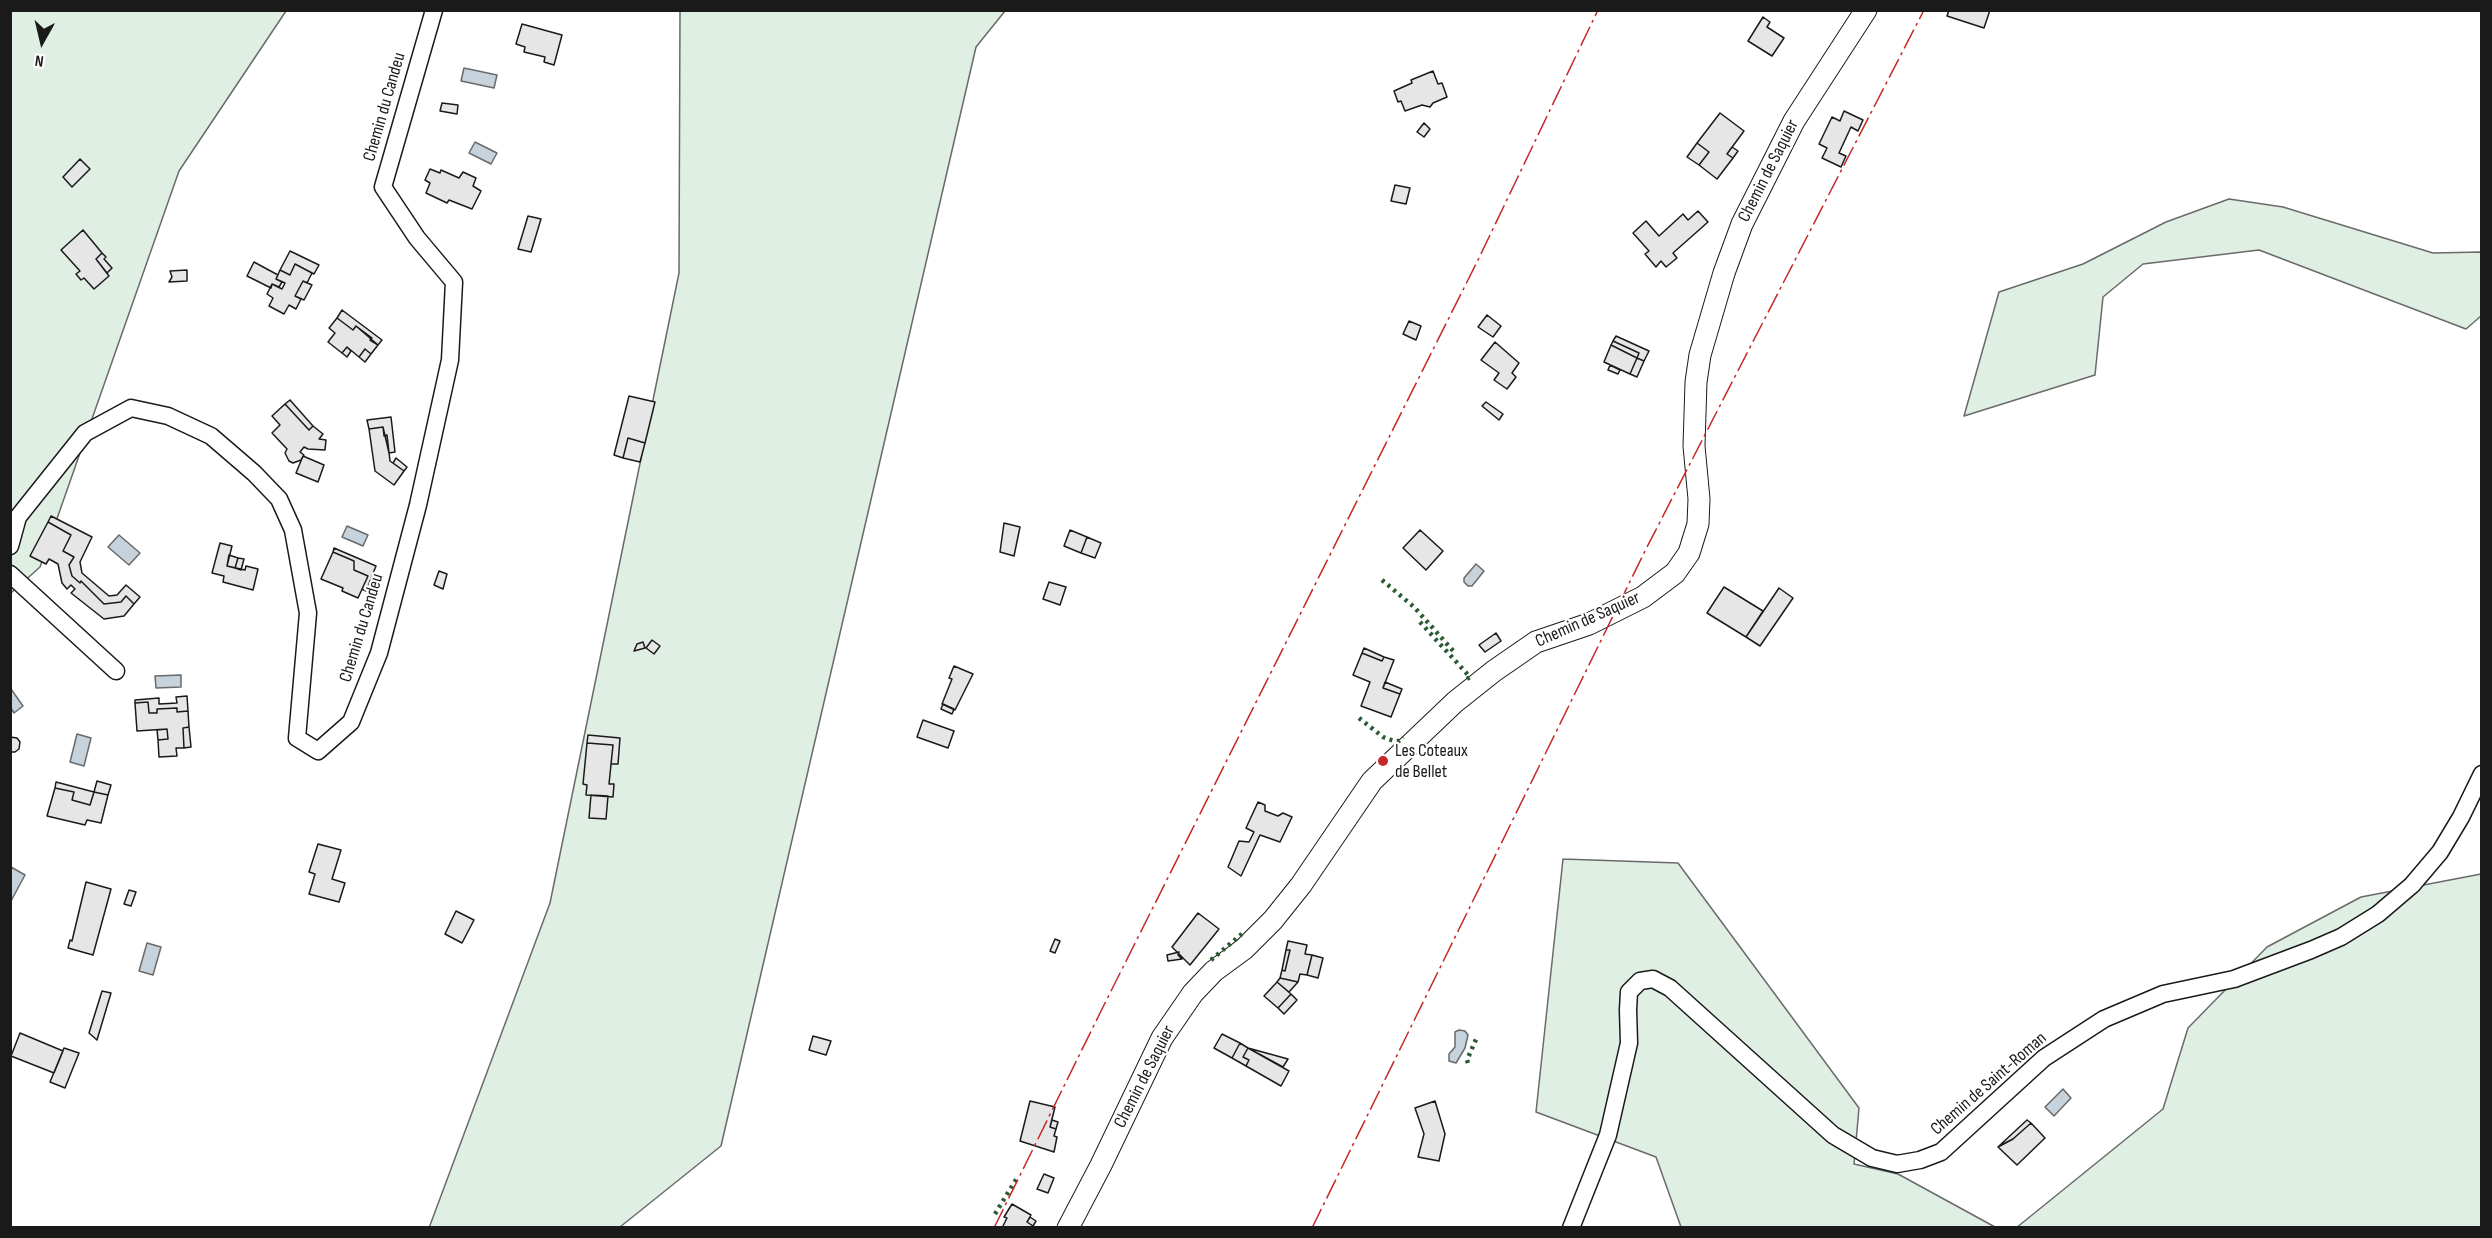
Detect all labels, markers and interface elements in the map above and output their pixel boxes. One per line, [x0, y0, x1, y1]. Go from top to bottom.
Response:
north arrow [12, 12, 72, 72]
text: N [34, 50, 45, 70]
street label: Chemin du Candeu [359, 50, 411, 164]
street label: Chemin de Saquier [1734, 116, 1804, 226]
street label: Chemin du Candeu [335, 571, 389, 685]
street label: Chemin de Saquier [1532, 587, 1644, 653]
place label: Les Coteaux de Bellet [1395, 740, 1468, 783]
marker: Les Coteaux de Bellet [1376, 754, 1390, 768]
street label: Chemin de Saquier [1110, 1022, 1180, 1132]
street label: Chemin de Saint-Roman [1927, 1028, 2051, 1140]

